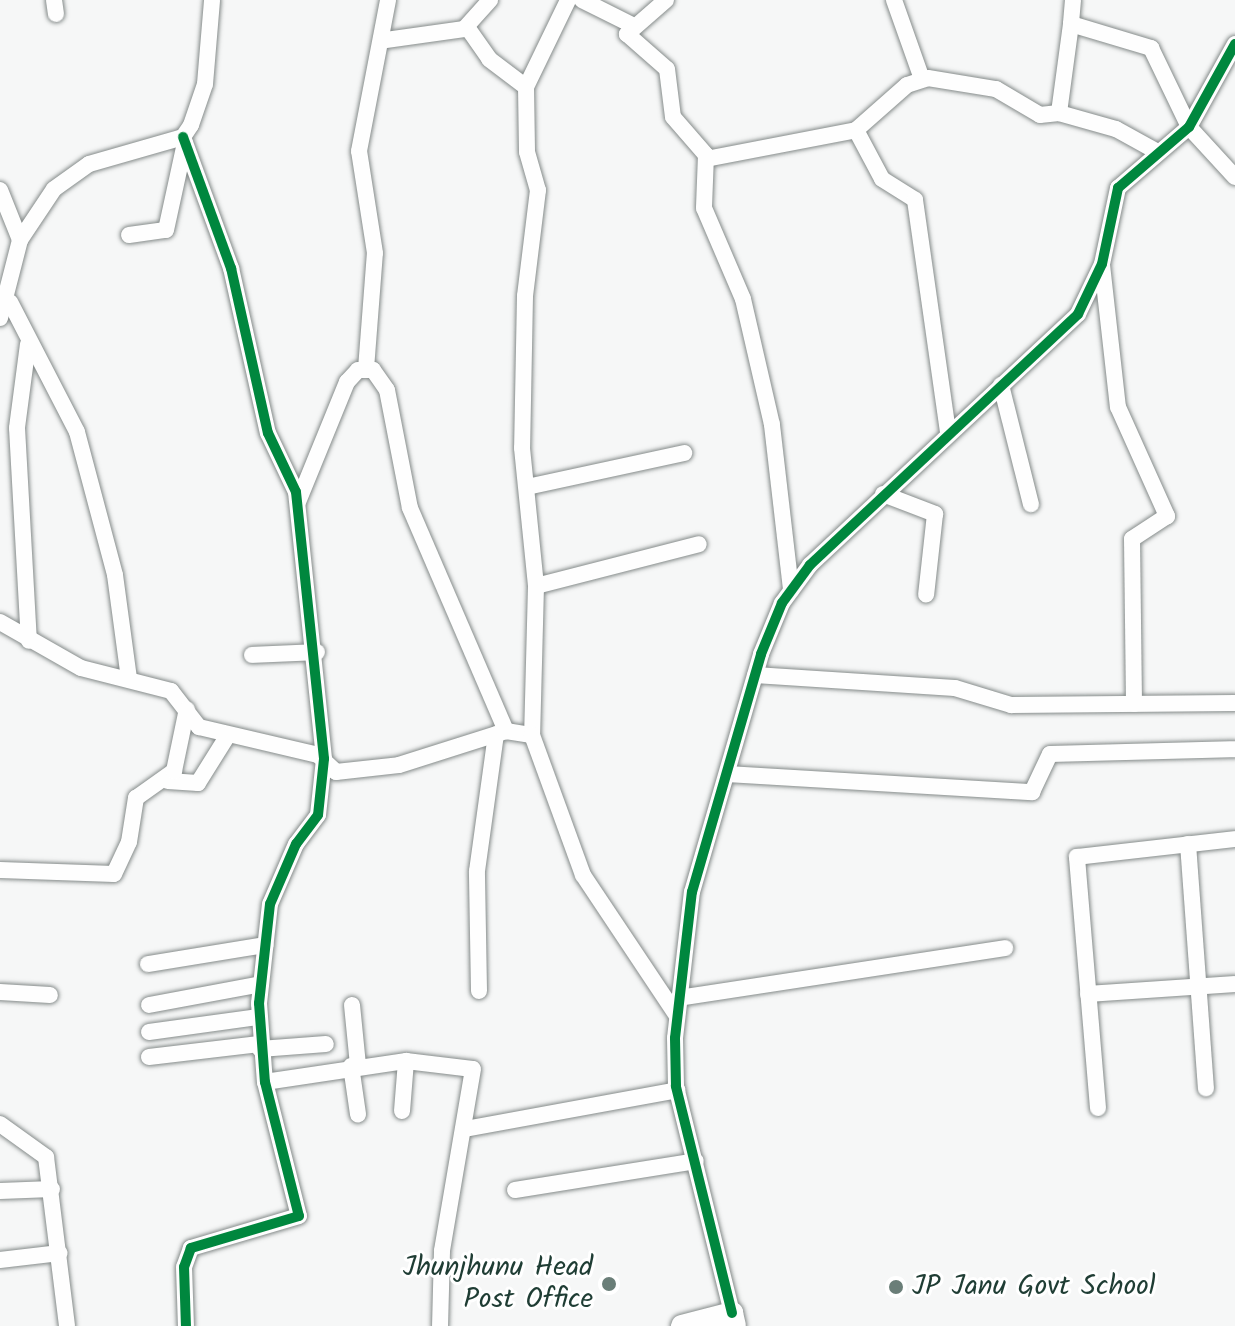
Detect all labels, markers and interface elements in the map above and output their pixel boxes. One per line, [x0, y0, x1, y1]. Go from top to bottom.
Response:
place label: Jhunjhunu Head Post Office [403, 1251, 593, 1317]
place label: JP Janu Govt School [912, 1270, 1156, 1304]
marker: Jhunjhunu Head Post Office [600, 1275, 618, 1293]
marker: JP Janu Govt School [887, 1278, 905, 1296]

